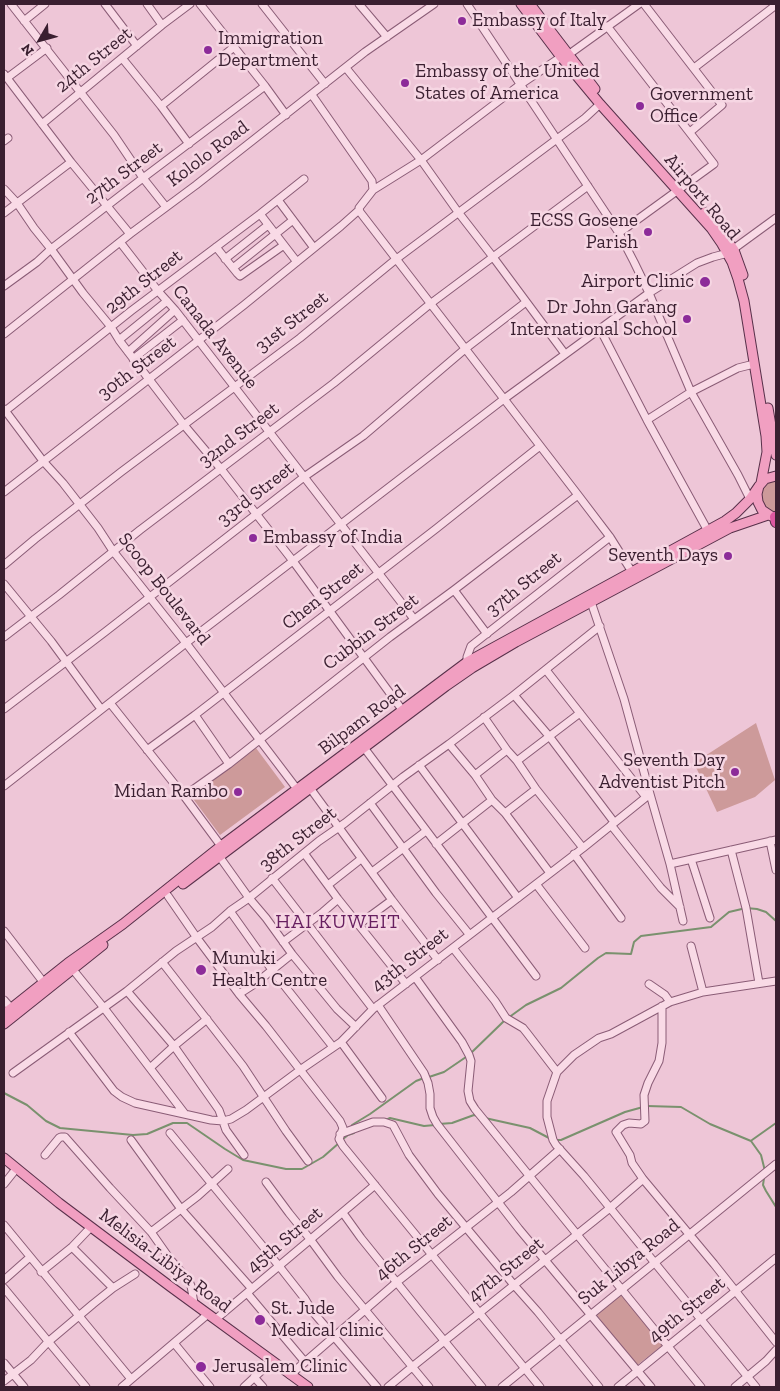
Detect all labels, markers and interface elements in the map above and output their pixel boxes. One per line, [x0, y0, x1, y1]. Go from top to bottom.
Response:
place label: Embassy of Italy [472, 10, 606, 32]
north arrow [15, 15, 65, 65]
marker: Embassy of Italy [456, 15, 468, 27]
street label: 24th Street [51, 22, 137, 98]
place label: Immigration Department [218, 28, 323, 72]
text: N [18, 40, 38, 59]
marker: Immigration Department [202, 44, 214, 56]
place label: Embassy of the United States of America [415, 61, 599, 105]
marker: Embassy of the United States of America [399, 77, 411, 89]
place label: Government Office [650, 84, 753, 128]
marker: Government Office [634, 100, 646, 112]
street label: Kololo Road [163, 116, 253, 192]
street label: 27th Street [81, 137, 167, 209]
street label: Airport Road [659, 149, 745, 245]
place label: ECSS Gosene Parish [530, 210, 638, 254]
marker: ECSS Gosene Parish [642, 226, 654, 238]
street label: 29th Street [101, 245, 187, 319]
place label: Airport Clinic [581, 271, 694, 293]
marker: Airport Clinic [698, 275, 712, 289]
street label: Canada Avenue [167, 280, 263, 394]
street label: 31st Street [251, 286, 333, 358]
place label: Dr John Garang International School [510, 297, 677, 341]
marker: Dr John Garang International School [681, 313, 693, 325]
street label: 30th Street [93, 331, 181, 405]
street label: 32nd Street [194, 397, 284, 473]
street label: 33rd Street [213, 457, 299, 531]
place label: Embassy of India [263, 527, 403, 549]
street label: Scoop Boulevard [113, 528, 215, 650]
marker: Embassy of India [247, 532, 259, 544]
place label: Seventh Days [608, 545, 718, 567]
street label: 37th Street [482, 547, 566, 621]
marker: Seventh Days [722, 550, 734, 562]
street label: Chen Street [278, 557, 368, 635]
street label: Cubbin Street [319, 589, 423, 675]
street label: Bilpam Road [314, 680, 410, 760]
place label: Seventh Day Adventist Pitch [599, 750, 725, 794]
marker: Seventh Day Adventist Pitch [729, 766, 741, 778]
place label: Midan Rambo [114, 781, 228, 803]
marker: Midan Rambo [232, 786, 244, 798]
street label: 38th Street [255, 802, 341, 876]
district label: HAI KUWEIT [274, 910, 402, 934]
street label: 43th Street [367, 923, 453, 997]
place label: Munuki Health Centre [212, 948, 327, 992]
marker: Munuki Health Centre [194, 963, 208, 977]
street label: 45th Street [242, 1202, 328, 1278]
street label: Melisia-Libiya Road [95, 1204, 235, 1318]
street label: 46th Street [371, 1210, 457, 1286]
street label: Suk Libya Road [573, 1214, 685, 1310]
street label: 47th Street [463, 1233, 549, 1307]
street label: 49th Street [644, 1272, 730, 1348]
place label: St. Jude Medical clinic [271, 1298, 383, 1342]
marker: St. Jude Medical clinic [253, 1313, 267, 1327]
place label: Jerusalem Clinic [212, 1356, 348, 1378]
marker: Jerusalem Clinic [194, 1360, 208, 1374]

